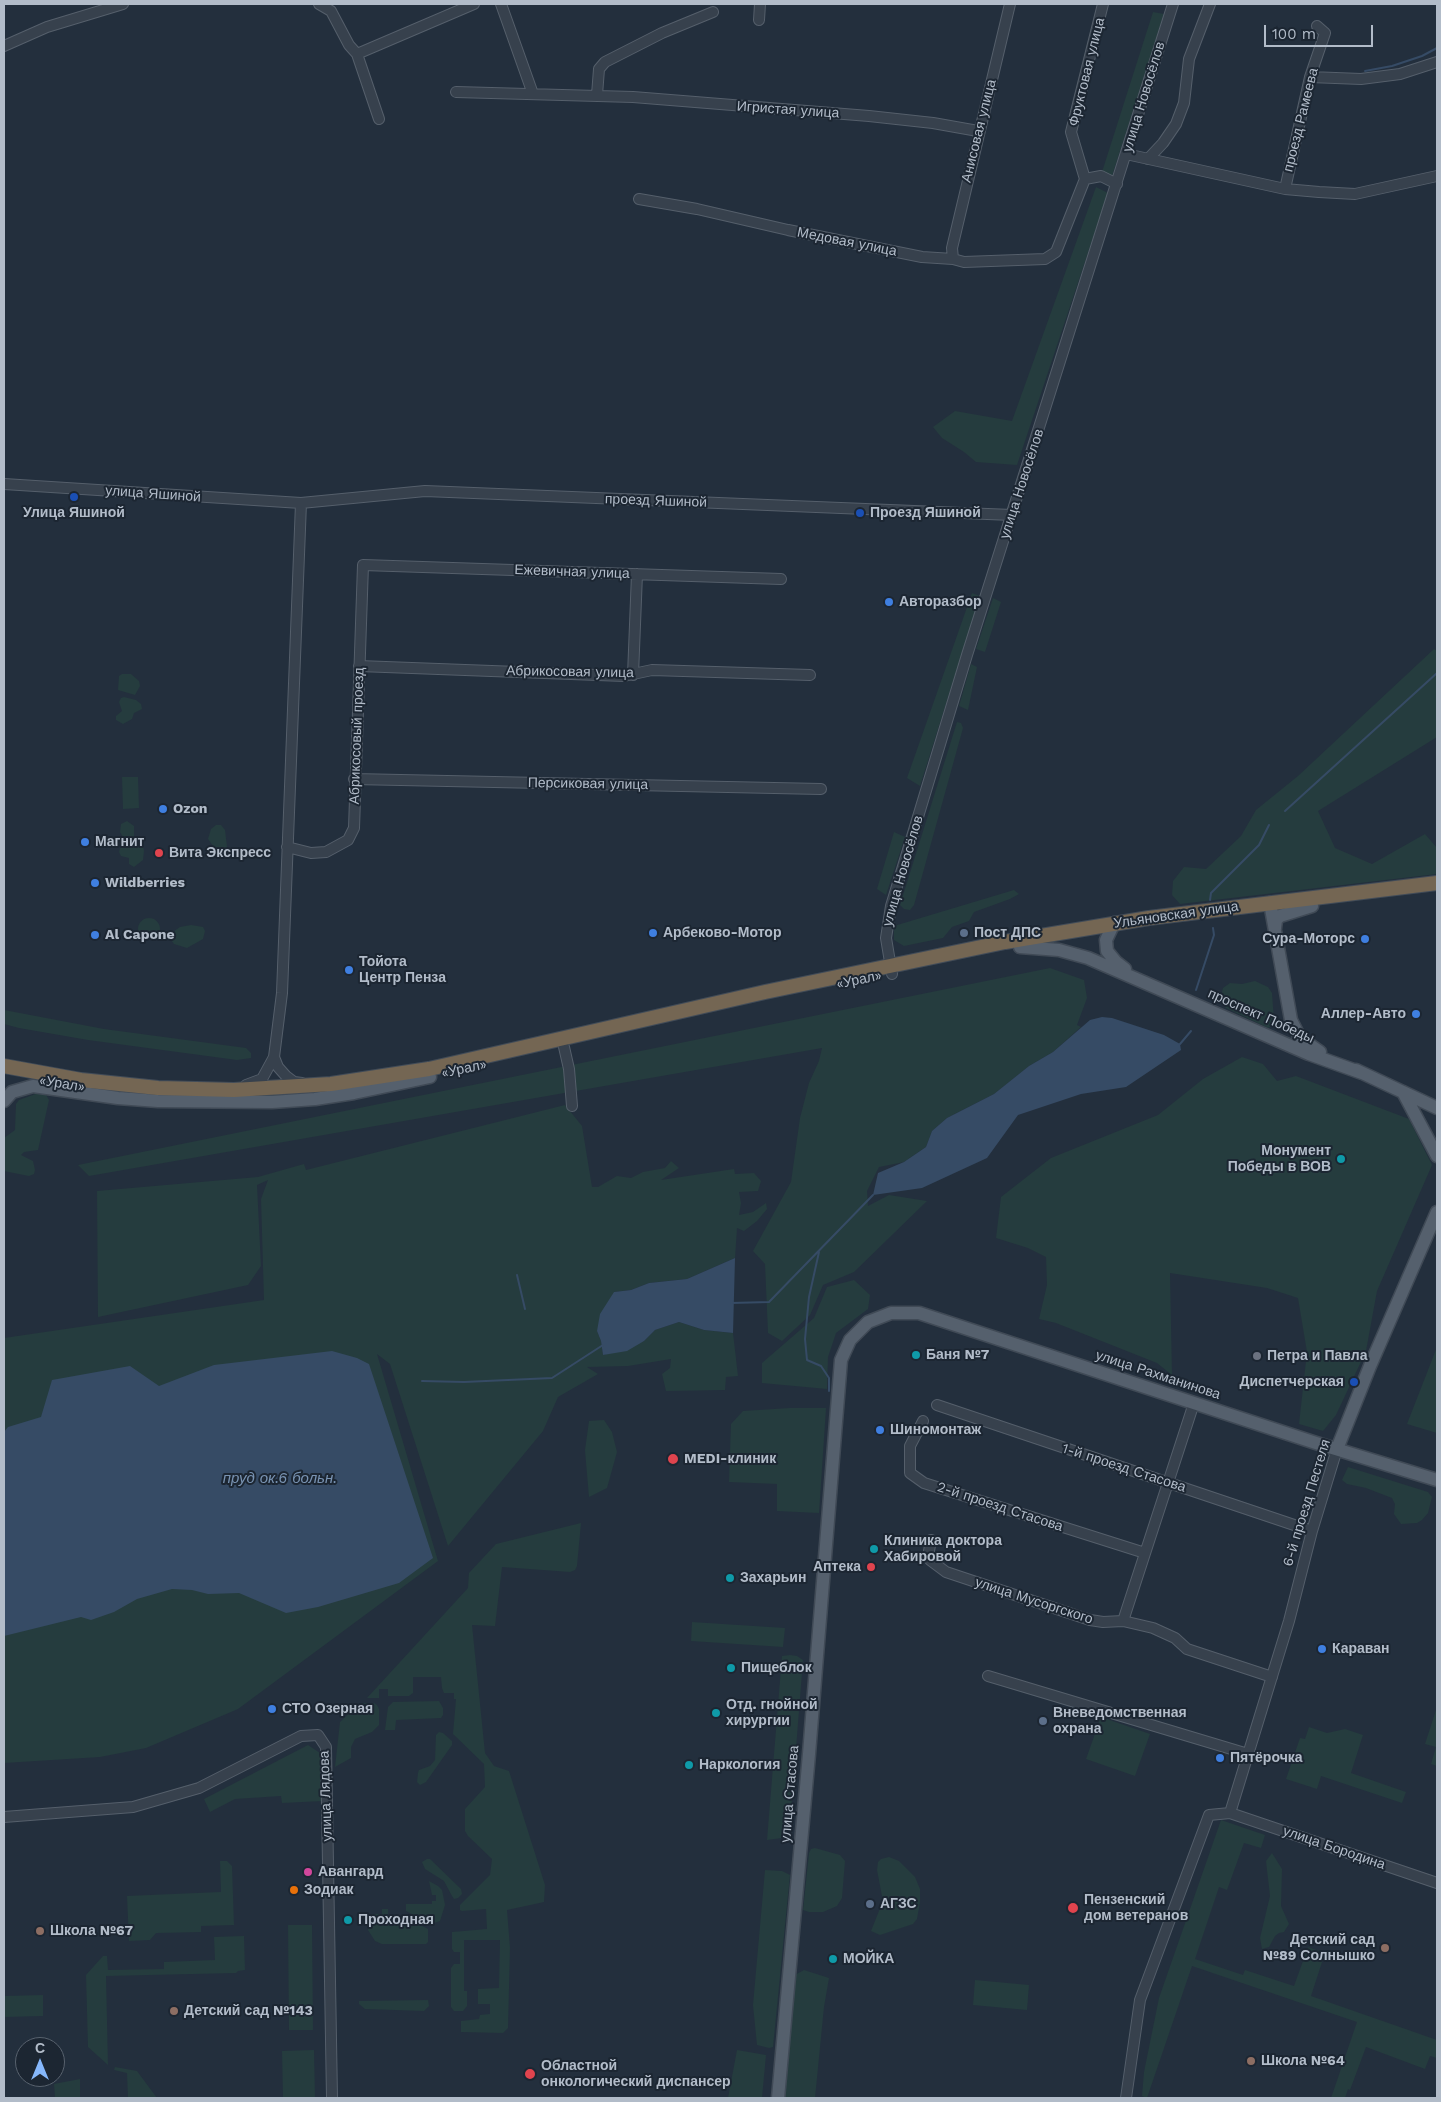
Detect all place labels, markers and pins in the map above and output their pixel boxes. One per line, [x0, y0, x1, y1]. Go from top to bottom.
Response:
marker: Улица Яшиной [68, 491, 80, 503]
place label: Улица Яшиной [23, 505, 125, 521]
place label: Проезд Яшиной [870, 505, 981, 521]
marker: Проезд Яшиной [854, 507, 866, 519]
place label: Авторазбор [899, 594, 982, 610]
marker: Авторазбор [883, 596, 895, 608]
place label: Ozon [173, 801, 208, 817]
marker: Ozon [157, 803, 169, 815]
place label: Магнит [95, 834, 144, 850]
marker: Магнит [79, 836, 91, 848]
place label: Вита Экспресс [169, 845, 271, 861]
marker: Вита Экспресс [153, 847, 165, 859]
place label: Wildberries [105, 875, 185, 891]
marker: Wildberries [89, 877, 101, 889]
place label: Арбеково-Мотор [663, 925, 781, 941]
place label: Пост ДПС [974, 925, 1041, 941]
place label: Al Capone [105, 927, 175, 943]
marker: Арбеково-Мотор [647, 927, 659, 939]
marker: Пост ДПС [958, 927, 970, 939]
marker: Al Capone [89, 929, 101, 941]
place label: Сура-Моторс [1262, 931, 1355, 947]
marker: Сура-Моторс [1359, 933, 1371, 945]
place label: Тойота Центр Пенза [359, 954, 446, 986]
marker: Тойота Центр Пенза [343, 964, 355, 976]
place label: Аллер-Авто [1321, 1006, 1406, 1022]
marker: Аллер-Авто [1410, 1008, 1422, 1020]
place label: Монумент Победы в ВОВ [1228, 1143, 1331, 1176]
marker: Монумент Победы в ВОВ [1335, 1153, 1347, 1165]
place label: Баня №7 [926, 1347, 989, 1363]
place label: Петра и Павла [1267, 1348, 1367, 1364]
marker: Баня №7 [910, 1349, 922, 1361]
marker: Петра и Павла [1251, 1350, 1263, 1362]
place label: Диспетчерская [1240, 1374, 1344, 1390]
marker: Диспетчерская [1348, 1376, 1360, 1388]
place label: Шиномонтаж [890, 1422, 981, 1438]
marker: Шиномонтаж [874, 1424, 886, 1436]
place label: MEDI-клиник [684, 1451, 776, 1467]
marker: MEDI-клиник [666, 1452, 680, 1466]
place label: Клиника доктора Хабировой [884, 1533, 1002, 1565]
marker: Клиника доктора Хабировой [868, 1543, 880, 1555]
place label: Аптека [813, 1559, 861, 1575]
marker: Аптека [865, 1561, 877, 1573]
place label: Захарьин [740, 1570, 806, 1586]
marker: Захарьин [724, 1572, 736, 1584]
place label: Караван [1332, 1641, 1390, 1657]
marker: Караван [1316, 1643, 1328, 1655]
place label: Пищеблок [741, 1660, 812, 1676]
marker: Пищеблок [725, 1662, 737, 1674]
place label: Отд. гнойной хирургии [726, 1697, 818, 1730]
place label: СТО Озерная [282, 1701, 373, 1717]
marker: СТО Озерная [266, 1703, 278, 1715]
place label: Вневедомственная охрана [1053, 1705, 1187, 1738]
marker: Отд. гнойной хирургии [710, 1707, 722, 1719]
marker: Вневедомственная охрана [1037, 1715, 1049, 1727]
place label: Пятёрочка [1230, 1750, 1303, 1766]
marker: Пятёрочка [1214, 1752, 1226, 1764]
place label: Наркология [699, 1757, 780, 1773]
marker: Наркология [683, 1759, 695, 1771]
place label: Авангард [318, 1864, 383, 1880]
marker: Авангард [302, 1866, 314, 1878]
place label: Зодиак [304, 1882, 353, 1898]
marker: Зодиак [288, 1884, 300, 1896]
place label: Пензенский дом ветеранов [1084, 1892, 1188, 1924]
place label: АГЗС [880, 1896, 917, 1912]
marker: АГЗС [864, 1898, 876, 1910]
marker: Пензенский дом ветеранов [1066, 1901, 1080, 1915]
place label: Проходная [358, 1912, 434, 1928]
marker: Проходная [342, 1914, 354, 1926]
place label: Школа №67 [50, 1923, 133, 1939]
marker: Школа №67 [34, 1925, 46, 1937]
place label: Детский сад №89 Солнышко [1263, 1932, 1375, 1964]
marker: Детский сад №89 Солнышко [1379, 1942, 1391, 1954]
place label: МОЙКА [843, 1951, 894, 1967]
marker: МОЙКА [827, 1953, 839, 1965]
place label: Детский сад №143 [184, 2003, 313, 2019]
marker: Детский сад №143 [168, 2005, 180, 2017]
place label: Школа №64 [1261, 2053, 1345, 2069]
marker: Школа №64 [1245, 2055, 1257, 2067]
place label: Областной онкологический диспансер [541, 2058, 731, 2090]
marker: Областной онкологический диспансер [523, 2067, 537, 2081]

